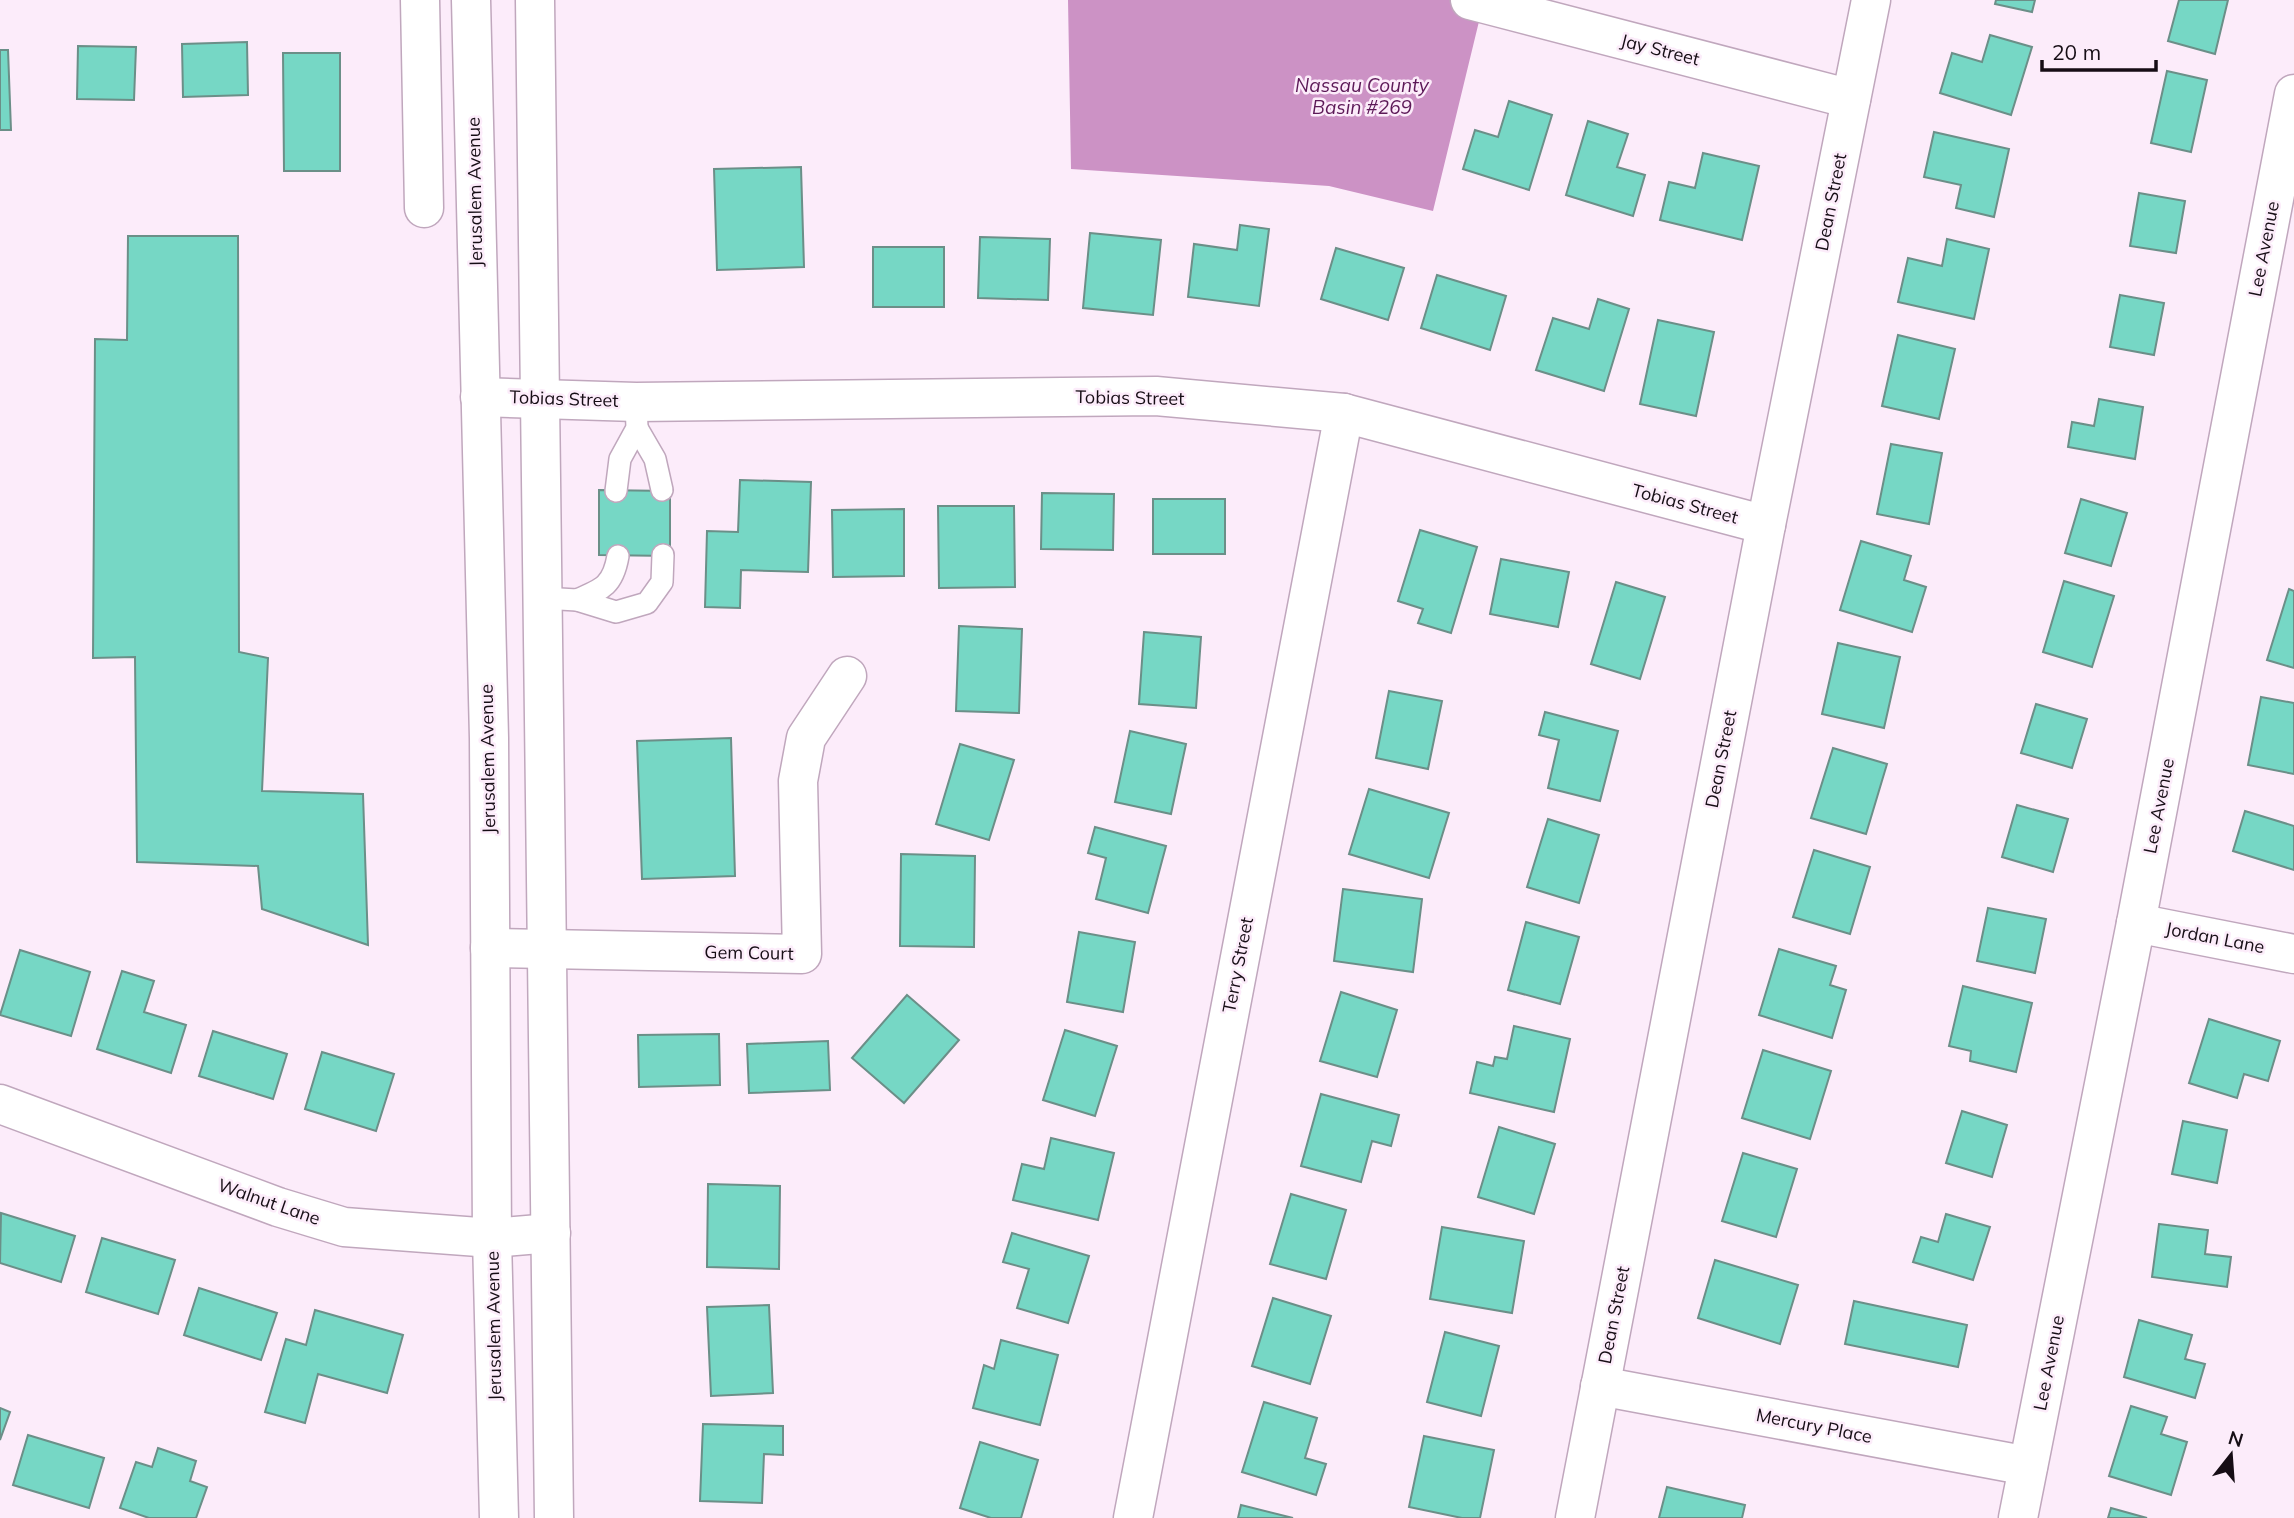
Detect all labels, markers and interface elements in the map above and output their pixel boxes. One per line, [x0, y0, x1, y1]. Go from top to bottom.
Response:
scale bar [2042, 28, 2156, 72]
street label: Jay Street [1618, 29, 1702, 70]
text: 20 m [2052, 39, 2101, 65]
water label: Nassau County Basin #269 [1295, 73, 1430, 119]
street label: Jerusalem Avenue [462, 117, 487, 267]
street label: Dean Street [1810, 151, 1851, 253]
street label: Lee Avenue [2243, 199, 2284, 299]
street label: Tobias Street [509, 385, 619, 412]
street label: Tobias Street [1075, 385, 1185, 410]
street label: Tobias Street [1629, 478, 1741, 529]
street label: Jerusalem Avenue [475, 684, 500, 834]
street label: Dean Street [1700, 708, 1741, 810]
street label: Lee Avenue [2138, 756, 2179, 856]
street label: Terry Street [1217, 915, 1258, 1015]
street label: Jordan Lane [2164, 917, 2267, 958]
street label: Gem Court [704, 940, 794, 965]
street label: Walnut Lane [215, 1173, 323, 1230]
street label: Jerusalem Avenue [481, 1251, 506, 1401]
street label: Dean Street [1593, 1264, 1634, 1366]
street label: Lee Avenue [2028, 1313, 2069, 1413]
street label: Mercury Place [1754, 1403, 1874, 1448]
north arrow [2196, 1420, 2266, 1490]
text: N [2226, 1425, 2246, 1452]

